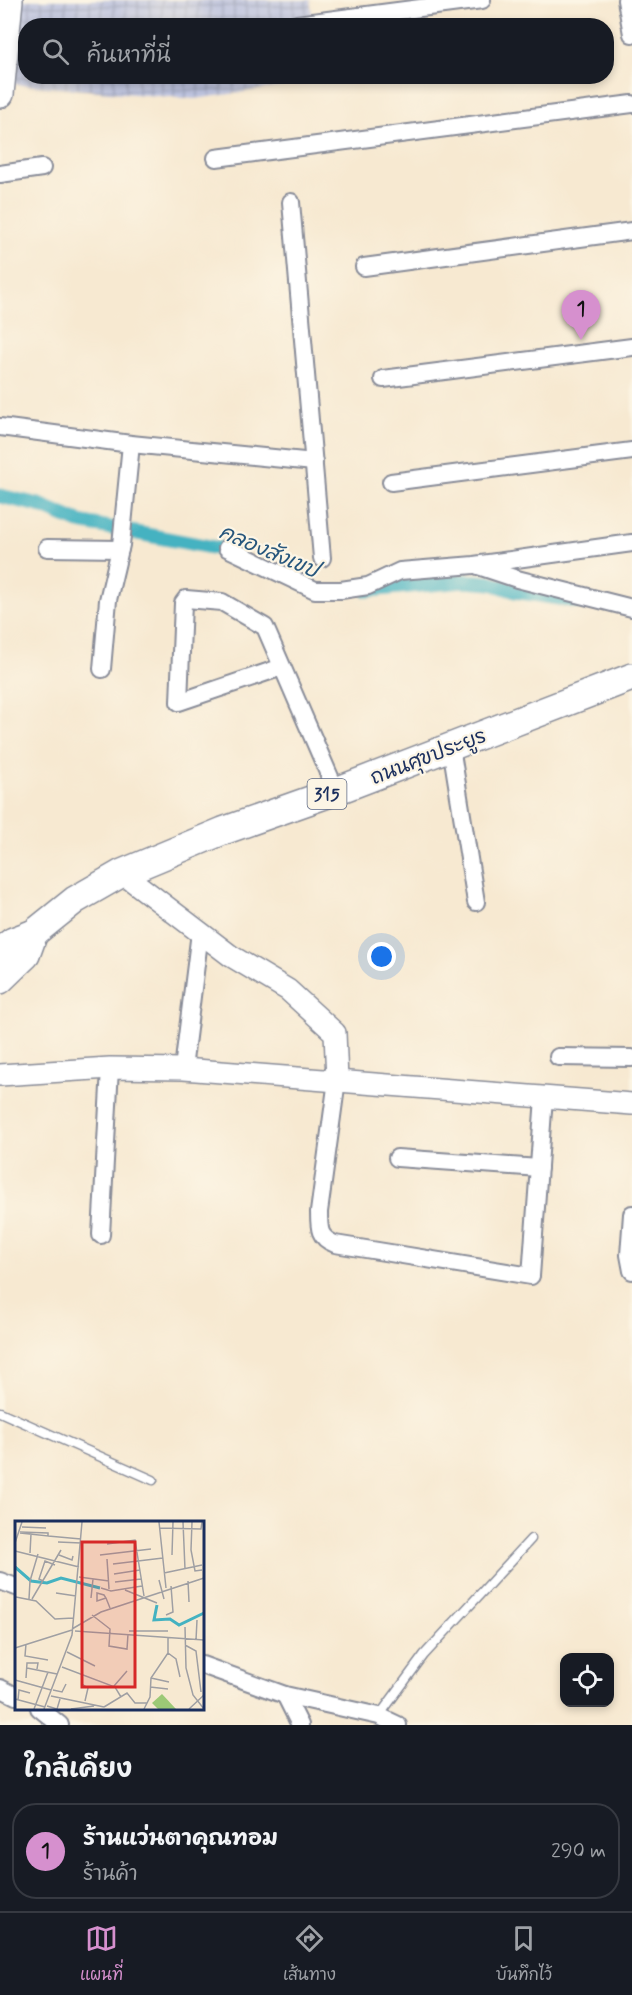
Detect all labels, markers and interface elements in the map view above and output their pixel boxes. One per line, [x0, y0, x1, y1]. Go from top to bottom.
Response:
search box [18, 18, 614, 84]
icon: search [39, 35, 72, 68]
text: ค้นหาที่นี่ [87, 42, 171, 70]
pin: 1 [562, 290, 600, 340]
water label: คลองสังเขป [215, 518, 326, 587]
street label: ถนนศุขประยูร [367, 723, 491, 793]
road number: 315 [308, 779, 346, 809]
your location [367, 942, 396, 971]
inset map [15, 1521, 204, 1710]
map controls [560, 1653, 614, 1707]
button: locate [560, 1653, 614, 1707]
text: ใกล้เคียง [24, 1753, 132, 1787]
text: ร้านแว่นตาคุณทอม [83, 1825, 278, 1853]
text: 1 [41, 1838, 50, 1865]
text: 290 m [551, 1838, 606, 1865]
text: ร้านค้า [83, 1861, 138, 1888]
tab: แผนที่ [80, 1922, 123, 1986]
tab: เส้นทาง [283, 1922, 336, 1986]
tab: บันทึกไว้ [496, 1922, 552, 1986]

